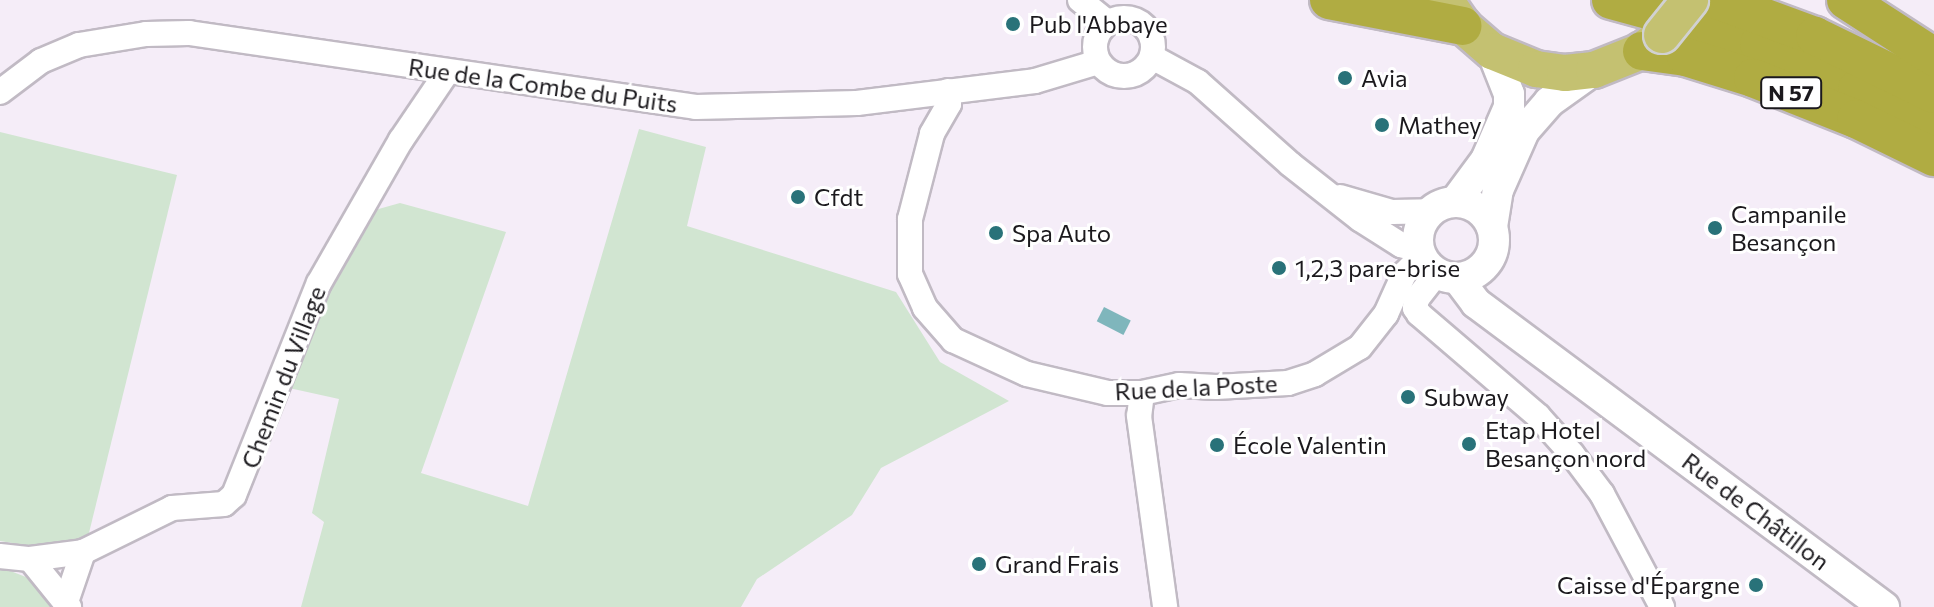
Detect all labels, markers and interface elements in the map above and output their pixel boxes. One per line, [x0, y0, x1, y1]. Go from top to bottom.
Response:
place label: Pub l'Abbaye [1029, 10, 1168, 38]
marker: Pub l'Abbaye [1004, 15, 1022, 33]
street label: Rue de la Combe du Puits [407, 52, 679, 118]
place label: Avia [1361, 64, 1408, 92]
marker: Avia [1336, 69, 1354, 87]
road number: N 57 [1759, 75, 1823, 111]
place label: Mathey [1398, 111, 1482, 139]
marker: Mathey [1373, 116, 1391, 134]
place label: Cfdt [814, 183, 863, 211]
marker: Cfdt [789, 188, 807, 206]
place label: Campanile Besançon [1731, 200, 1846, 256]
place label: Spa Auto [1012, 219, 1111, 247]
marker: Campanile Besançon [1706, 219, 1724, 237]
marker: Spa Auto [987, 224, 1005, 242]
place label: 1,2,3 pare-brise [1295, 254, 1460, 282]
marker: 1,2,3 pare-brise [1270, 259, 1288, 277]
street label: Chemin du Village [235, 282, 331, 472]
street label: Rue de la Poste [1114, 368, 1278, 406]
place label: Subway [1424, 383, 1509, 411]
marker: Subway [1399, 388, 1417, 406]
place label: Etap Hotel Besançon nord [1485, 416, 1646, 472]
place label: École Valentin [1233, 431, 1387, 459]
marker: Etap Hotel Besançon nord [1460, 435, 1478, 453]
marker: École Valentin [1208, 436, 1226, 454]
street label: Rue de Châtillon [1677, 446, 1835, 576]
place label: Grand Frais [995, 550, 1119, 578]
marker: Grand Frais [970, 555, 988, 573]
place label: Caisse d'Épargne [1557, 571, 1740, 599]
marker: Caisse d'Épargne [1747, 576, 1765, 594]

